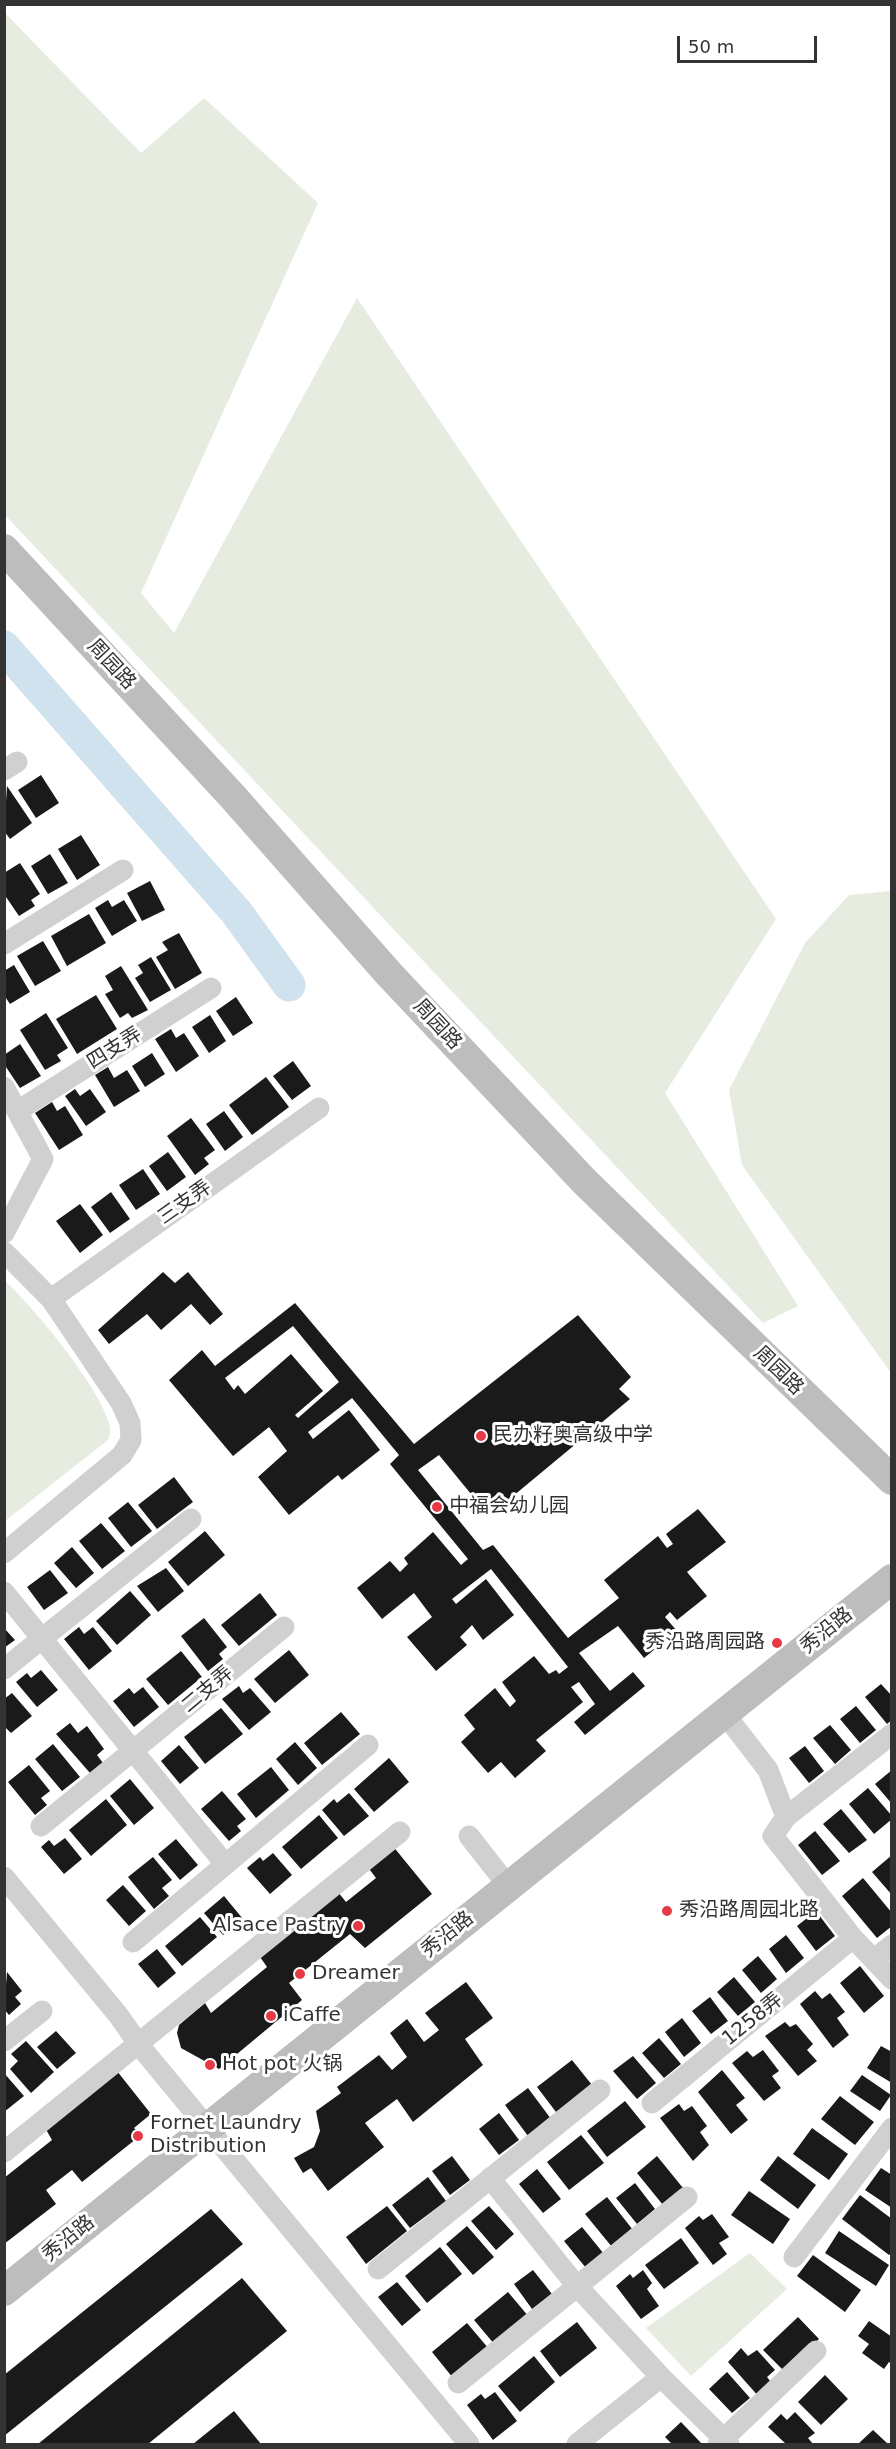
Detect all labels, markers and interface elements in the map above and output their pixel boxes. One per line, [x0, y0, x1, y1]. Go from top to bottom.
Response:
scale bar [680, 24, 820, 62]
text: 50 m [688, 36, 734, 57]
street label: 周园路 [82, 635, 140, 695]
street label: 周园路 [408, 995, 466, 1055]
street label: 四支弄 [83, 1023, 147, 1075]
street label: 三支弄 [154, 1176, 216, 1230]
street label: 周园路 [748, 1342, 808, 1400]
place label: 民办籽奥高级中学 [493, 1424, 653, 1448]
marker: 民办籽奥高级中学 [474, 1429, 488, 1443]
place label: 中福会幼儿园 [449, 1495, 569, 1519]
marker: 中福会幼儿园 [430, 1500, 444, 1514]
street label: 秀沿路 [796, 1603, 858, 1659]
place label: 秀沿路周园路 [645, 1631, 765, 1655]
marker: 秀沿路周园路 [770, 1636, 784, 1650]
street label: 二支弄 [177, 1662, 239, 1718]
place label: 秀沿路周园北路 [679, 1899, 819, 1923]
marker: 秀沿路周园北路 [660, 1904, 674, 1918]
street label: 秀沿路 [417, 1907, 479, 1963]
place label: Alsace Pastry [213, 1914, 346, 1938]
marker: Alsace Pastry [351, 1919, 365, 1933]
place label: Dreamer [312, 1962, 400, 1986]
marker: Dreamer [293, 1967, 307, 1981]
street label: 1258弄 [718, 1988, 788, 2052]
place label: iCaffe [283, 2004, 341, 2028]
marker: iCaffe [264, 2009, 278, 2023]
place label: Hot pot 火锅 [222, 2053, 343, 2077]
marker: Hot pot 火锅 [203, 2058, 217, 2072]
place label: Fornet Laundry Distribution [150, 2112, 302, 2159]
marker: Fornet Laundry Distribution [131, 2129, 145, 2143]
street label: 秀沿路 [38, 2211, 100, 2267]

